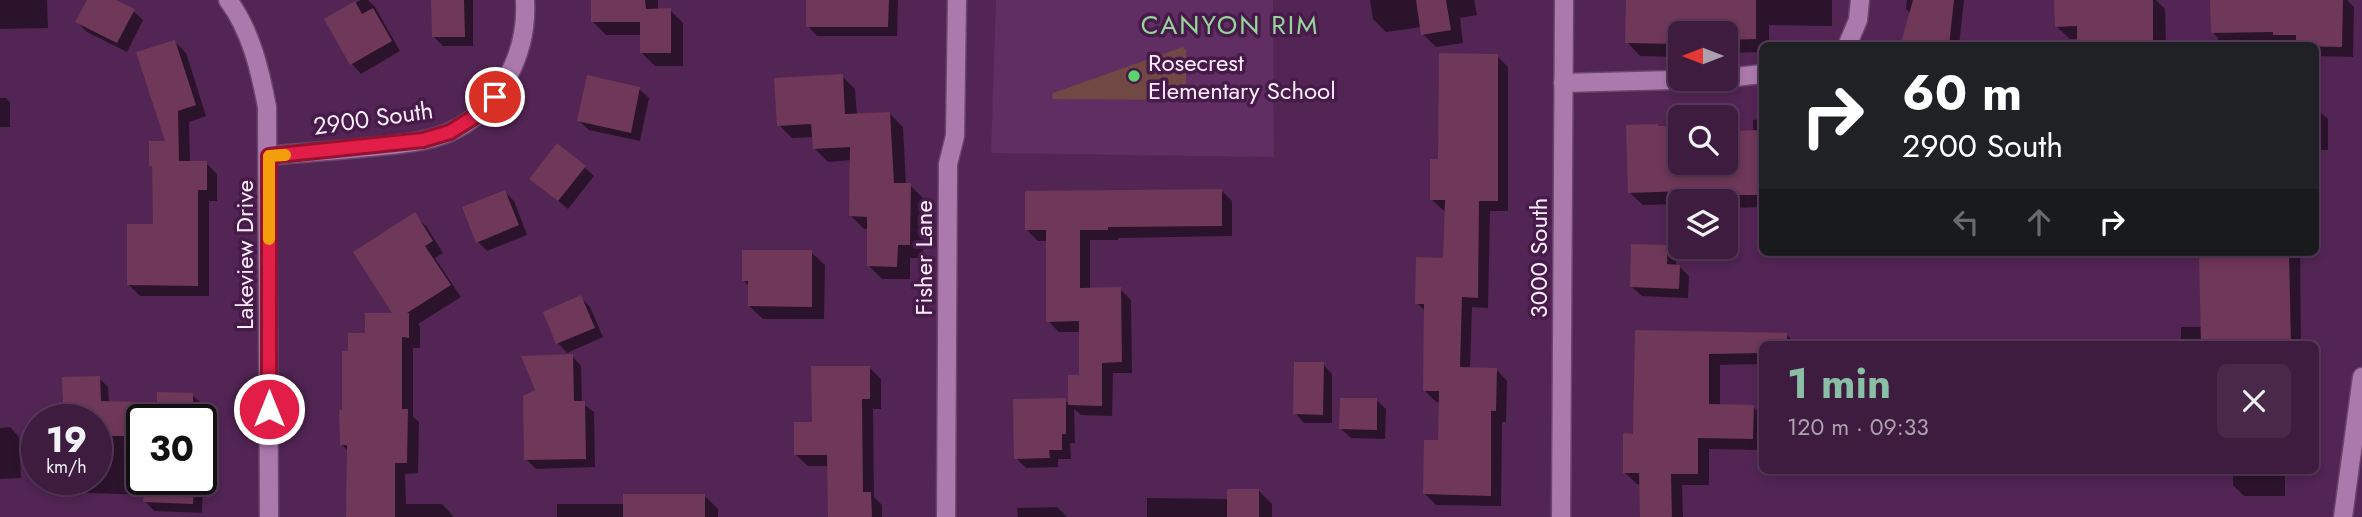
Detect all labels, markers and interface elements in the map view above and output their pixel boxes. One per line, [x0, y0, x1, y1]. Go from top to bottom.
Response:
district label: CANYON RIM [1141, 6, 1319, 44]
north arrow [1668, 21, 1738, 91]
map controls [1668, 21, 1738, 259]
place label: Rosecrest Elementary School [1148, 45, 1336, 108]
text: 60 m [1902, 58, 2022, 128]
pin [465, 67, 525, 127]
marker: Rosecrest Elementary School [1126, 68, 1142, 84]
icon: right [1787, 70, 1878, 161]
icon: arrive [476, 78, 514, 116]
street label: 2900 South [311, 92, 435, 144]
button: search [1668, 105, 1738, 175]
text: 2900 South [1902, 123, 2063, 169]
street label: Lakeview Drive [227, 180, 262, 330]
button: layers [1668, 189, 1738, 259]
street label: 3000 South [1521, 198, 1556, 318]
street label: Fisher Lane [906, 200, 941, 316]
icon: left [1947, 203, 1985, 241]
icon: ahead [2020, 203, 2058, 241]
icon: right [2093, 203, 2131, 241]
text: 1 min [1787, 353, 1891, 414]
button: close [2217, 364, 2291, 438]
position arrow [232, 372, 306, 446]
speed limit sign: 30 [126, 404, 217, 495]
text: 120 m · 09:33 [1787, 410, 1929, 444]
text: 19 [46, 415, 87, 465]
text: km/h [46, 454, 87, 480]

